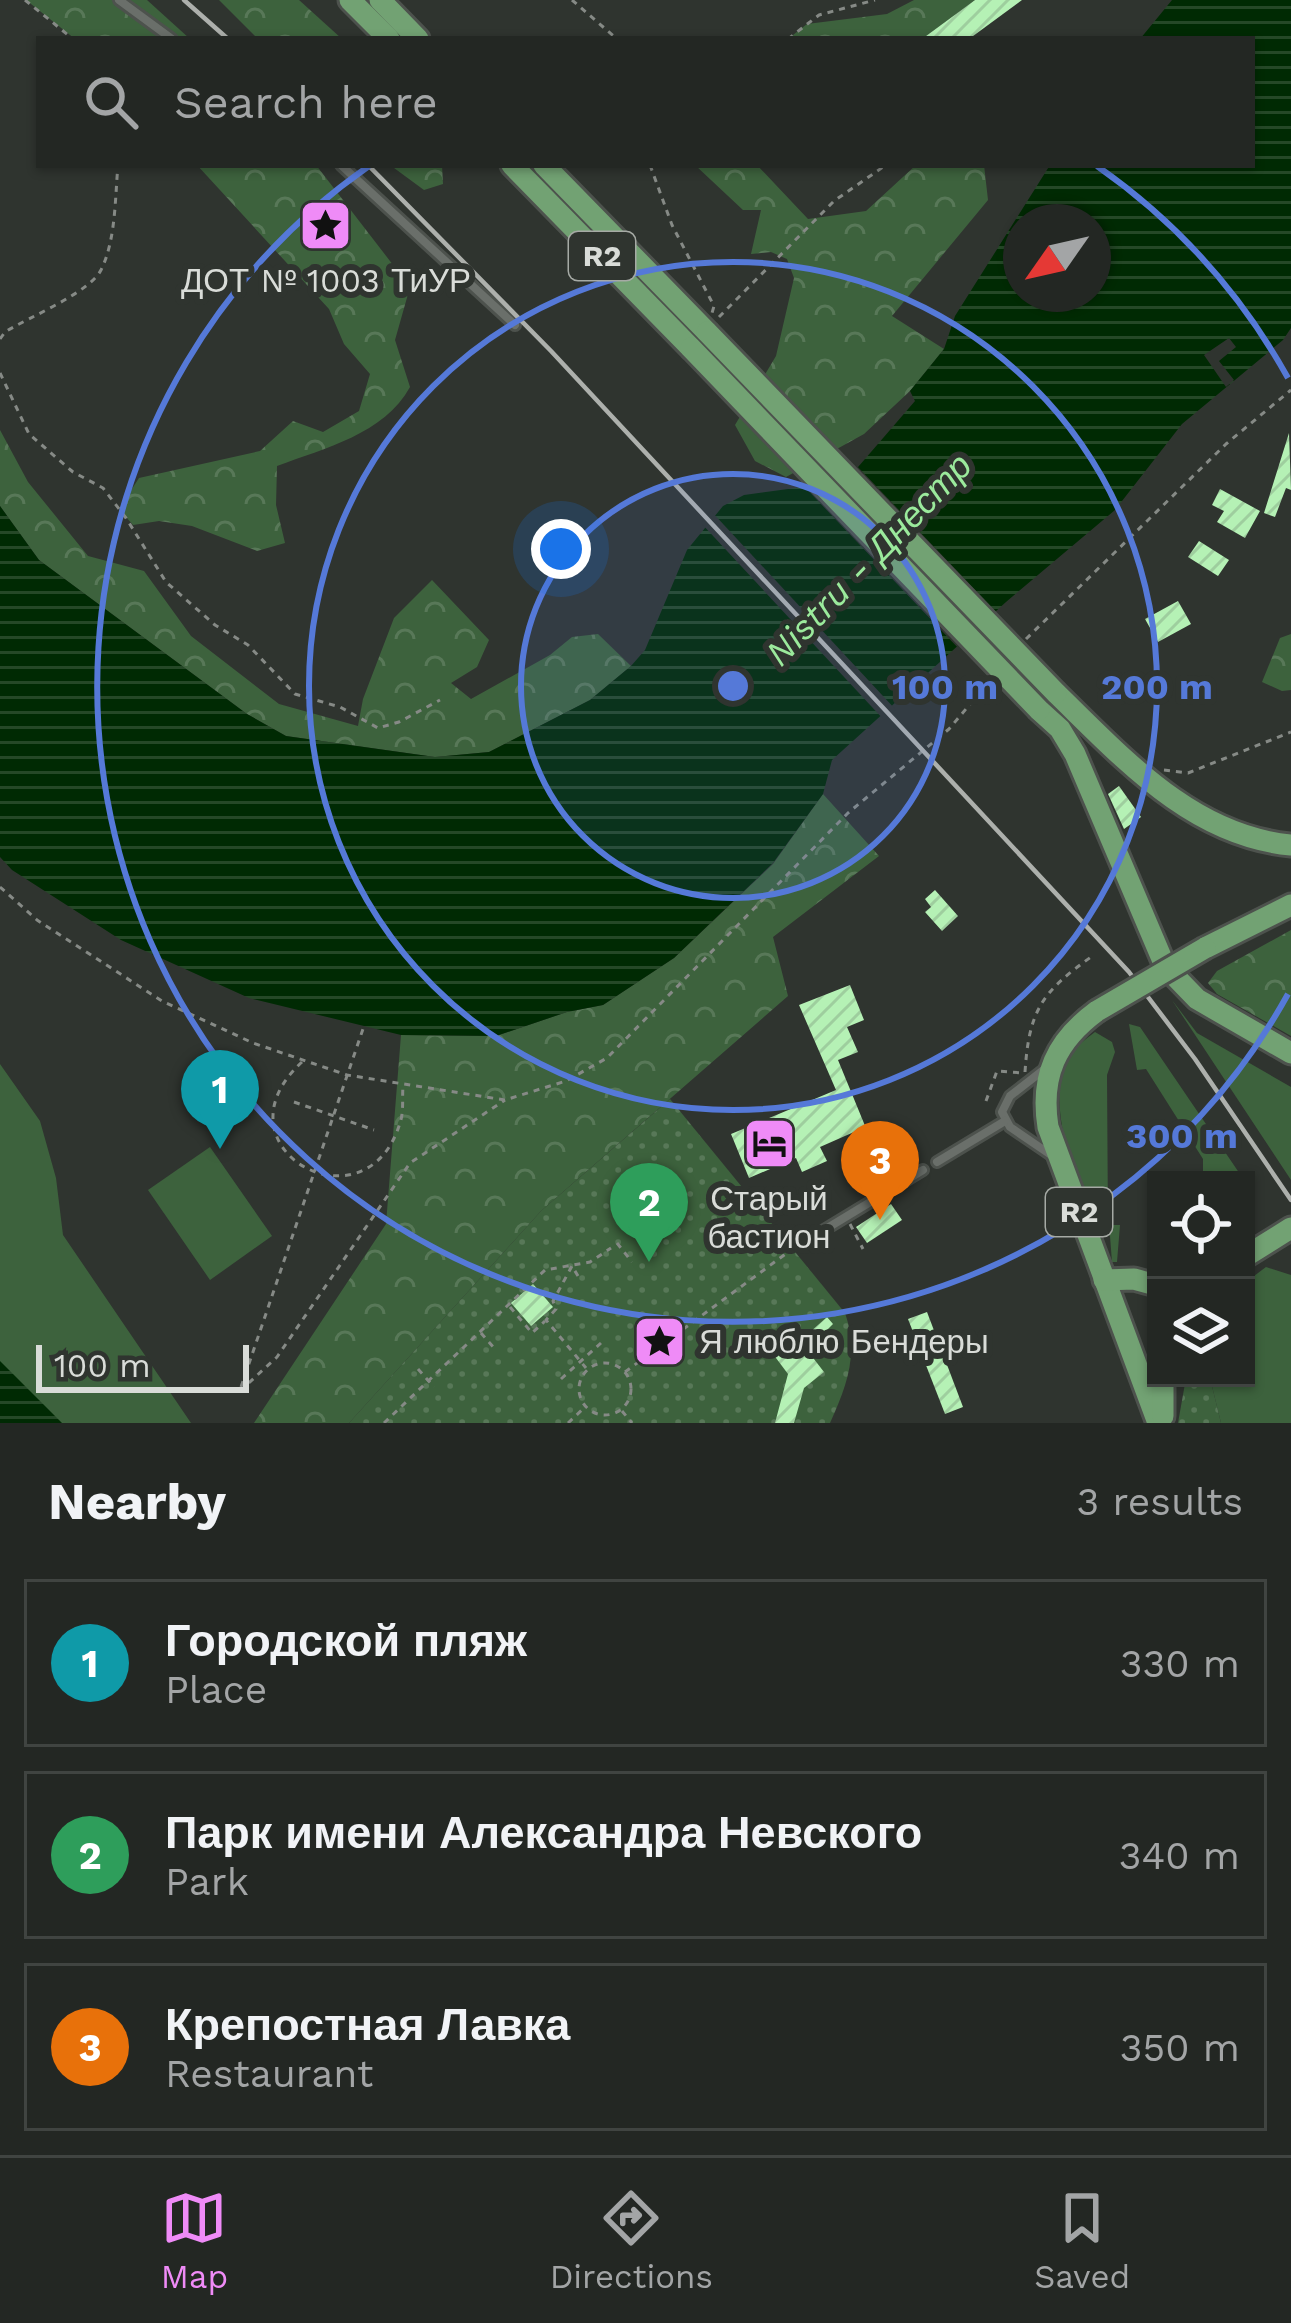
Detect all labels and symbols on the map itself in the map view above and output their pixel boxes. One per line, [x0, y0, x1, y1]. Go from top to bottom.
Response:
place icon: ДОТ № 1003 ТиУР [298, 198, 354, 254]
north arrow [1003, 204, 1111, 312]
road number: R2 [569, 232, 635, 280]
place label: ДОТ № 1003 ТиУР [181, 261, 471, 300]
water label: Nistru - Днестр [757, 445, 980, 674]
your location [531, 519, 591, 579]
centre of rings [712, 665, 754, 707]
text: 100 m [892, 666, 998, 708]
text: 200 m [1101, 666, 1213, 708]
pin: 1 [181, 1050, 259, 1149]
text: 300 m [1126, 1115, 1238, 1157]
hotel icon: Старый бастион [741, 1116, 797, 1172]
pin: 3 [841, 1121, 919, 1220]
pin: 2 [610, 1163, 688, 1262]
place label: Старый бастион [707, 1179, 831, 1256]
road number: R2 [1046, 1188, 1112, 1236]
place icon: Я люблю Бендеры [632, 1313, 688, 1369]
place label: Я люблю Бендеры [699, 1322, 989, 1361]
scale bar [36, 1339, 249, 1392]

